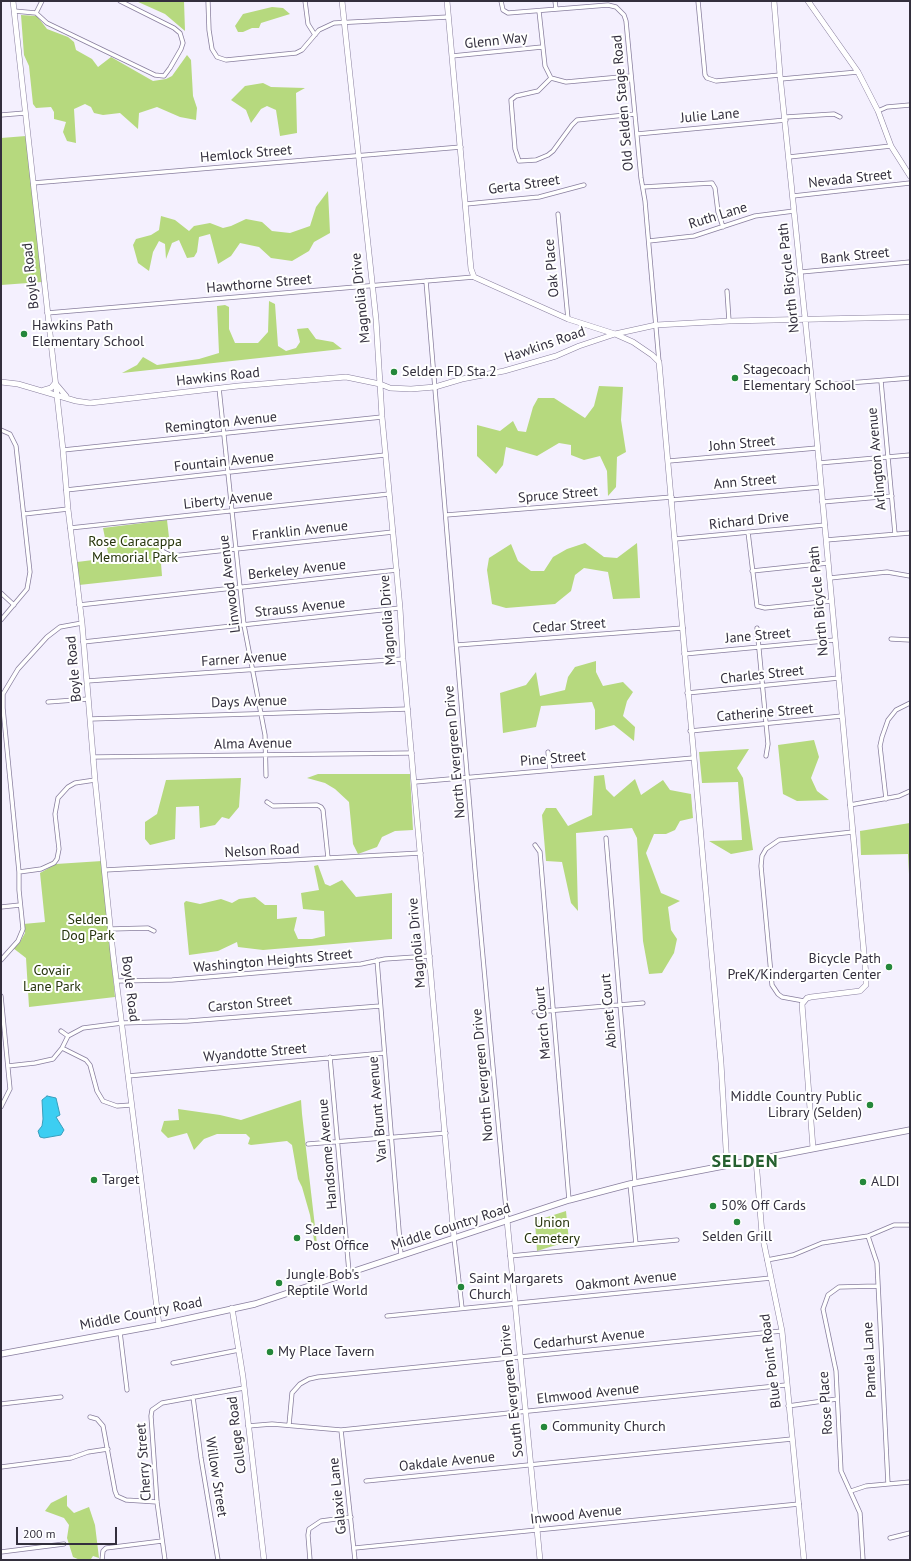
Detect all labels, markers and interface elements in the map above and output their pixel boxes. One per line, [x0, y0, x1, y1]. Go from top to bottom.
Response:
street label: Glenn Way [464, 29, 528, 53]
street label: Old Selden Stage Road [609, 34, 637, 172]
street label: Julie Lane [680, 105, 740, 127]
street label: Hemlock Street [199, 142, 293, 166]
street label: Nevada Street [807, 166, 893, 192]
street label: Gerta Street [487, 172, 561, 198]
street label: Ruth Lane [687, 199, 749, 233]
street label: North Bicycle Path [775, 222, 803, 334]
street label: Oak Place [541, 238, 563, 298]
street label: Boyle Road [19, 242, 43, 310]
street label: Bank Street [820, 244, 890, 268]
street label: Magnolia Drive [348, 252, 374, 344]
street label: Hawthorne Street [206, 271, 312, 297]
place label: Hawkins Path Elementary School [32, 318, 144, 350]
street label: Hawkins Road [503, 323, 587, 367]
marker: Hawkins Path Elementary School [19, 329, 29, 339]
place label: Stagecoach Elementary School [743, 362, 855, 394]
street label: Hawkins Road [175, 364, 261, 390]
place label: Selden FD Sta.2 [402, 364, 497, 380]
marker: Selden FD Sta.2 [389, 367, 399, 377]
marker: Stagecoach Elementary School [730, 373, 740, 383]
street label: Arlington Avenue [864, 407, 890, 511]
street label: Remington Avenue [164, 409, 278, 437]
street label: John Street [708, 433, 776, 455]
street label: Fountain Avenue [173, 448, 275, 476]
street label: Ann Street [713, 471, 777, 493]
street label: Spruce Street [517, 483, 599, 507]
street label: Liberty Avenue [183, 487, 273, 513]
street label: Richard Drive [708, 508, 790, 534]
street label: Franklin Avenue [251, 518, 349, 544]
park label: Rose Caracappa Memorial Park [88, 534, 182, 566]
street label: Linwood Avenue [216, 534, 244, 634]
street label: North Bicycle Path [806, 545, 832, 657]
street label: Berkeley Avenue [247, 556, 347, 584]
street label: Magnolia Drive [376, 574, 400, 666]
street label: Strauss Avenue [254, 595, 346, 621]
street label: Cedar Street [532, 615, 606, 637]
street label: Jane Street [725, 625, 791, 647]
street label: Boyle Road [63, 635, 85, 703]
street label: Farner Avenue [201, 648, 287, 670]
street label: Charles Street [719, 662, 805, 688]
street label: North Evergreen Drive [441, 685, 469, 819]
street label: Days Avenue [211, 692, 287, 712]
street label: Catherine Street [716, 700, 814, 726]
street label: Alma Avenue [214, 735, 292, 753]
street label: Pine Street [519, 748, 587, 770]
street label: Nelson Road [224, 841, 300, 861]
street label: Magnolia Drive [405, 897, 429, 989]
park label: Selden Dog Park [61, 912, 115, 944]
street label: Washington Heights Street [193, 946, 353, 976]
place label: Bicycle Path PreK/Kindergarten Center [727, 951, 881, 984]
street label: Boyle Road [118, 955, 142, 1023]
marker: Bicycle Path PreK/Kindergarten Center [884, 962, 894, 972]
park label: Covair Lane Park [23, 963, 81, 996]
street label: Abinet Court [597, 973, 621, 1049]
street label: March Court [531, 986, 555, 1060]
street label: Carston Street [207, 992, 293, 1016]
street label: North Evergreen Drive [469, 1008, 497, 1142]
street label: Wyandotte Street [203, 1040, 307, 1066]
street label: Van Brunt Avenue [365, 1056, 391, 1162]
place label: Middle Country Public Library (Selden) [731, 1089, 862, 1122]
street label: Handsome Avenue [315, 1098, 341, 1210]
marker: Middle Country Public Library (Selden) [865, 1100, 875, 1110]
district label: SELDEN [711, 1151, 779, 1173]
place label: Target [102, 1172, 139, 1188]
place label: ALDI [871, 1174, 900, 1190]
marker: Target [89, 1175, 99, 1185]
marker: ALDI [858, 1177, 868, 1187]
place label: 50% Off Cards [721, 1198, 806, 1214]
street label: Middle Country Road [389, 1200, 513, 1254]
marker: 50% Off Cards [708, 1201, 718, 1211]
park label: Union Cemetery [524, 1215, 580, 1248]
marker: Selden Grill [732, 1217, 742, 1227]
place label: Selden Post Office [305, 1222, 369, 1254]
place label: Selden Grill [702, 1229, 772, 1245]
marker: Selden Post Office [292, 1233, 302, 1243]
place label: Jungle Bob's Reptile World [287, 1267, 368, 1300]
street label: Oakmont Avenue [574, 1267, 678, 1295]
place label: Saint Margarets Church [469, 1271, 563, 1304]
marker: Jungle Bob's Reptile World [274, 1278, 284, 1288]
marker: Saint Margarets Church [456, 1282, 466, 1292]
street label: Middle Country Road [78, 1294, 204, 1334]
street label: Blue Point Road [757, 1313, 785, 1409]
street label: Pamela Lane [860, 1322, 880, 1398]
street label: South Evergreen Drive [497, 1324, 527, 1458]
street label: Cedarhurst Avenue [532, 1325, 646, 1353]
place label: My Place Tavern [278, 1344, 374, 1360]
marker: My Place Tavern [265, 1347, 275, 1357]
street label: Rose Place [815, 1371, 837, 1435]
street label: Elmwood Avenue [536, 1380, 640, 1408]
street label: College Road [224, 1395, 250, 1475]
place label: Community Church [552, 1419, 666, 1435]
street label: Cherry Street [133, 1422, 155, 1502]
marker: Community Church [539, 1422, 549, 1432]
street label: Willow Street [201, 1436, 231, 1518]
street label: Oakdale Avenue [398, 1449, 496, 1475]
street label: Galaxie Lane [326, 1457, 350, 1535]
street label: Inwood Avenue [529, 1502, 623, 1528]
scale bar [18, 1519, 119, 1545]
text: 200 m [23, 1526, 56, 1541]

